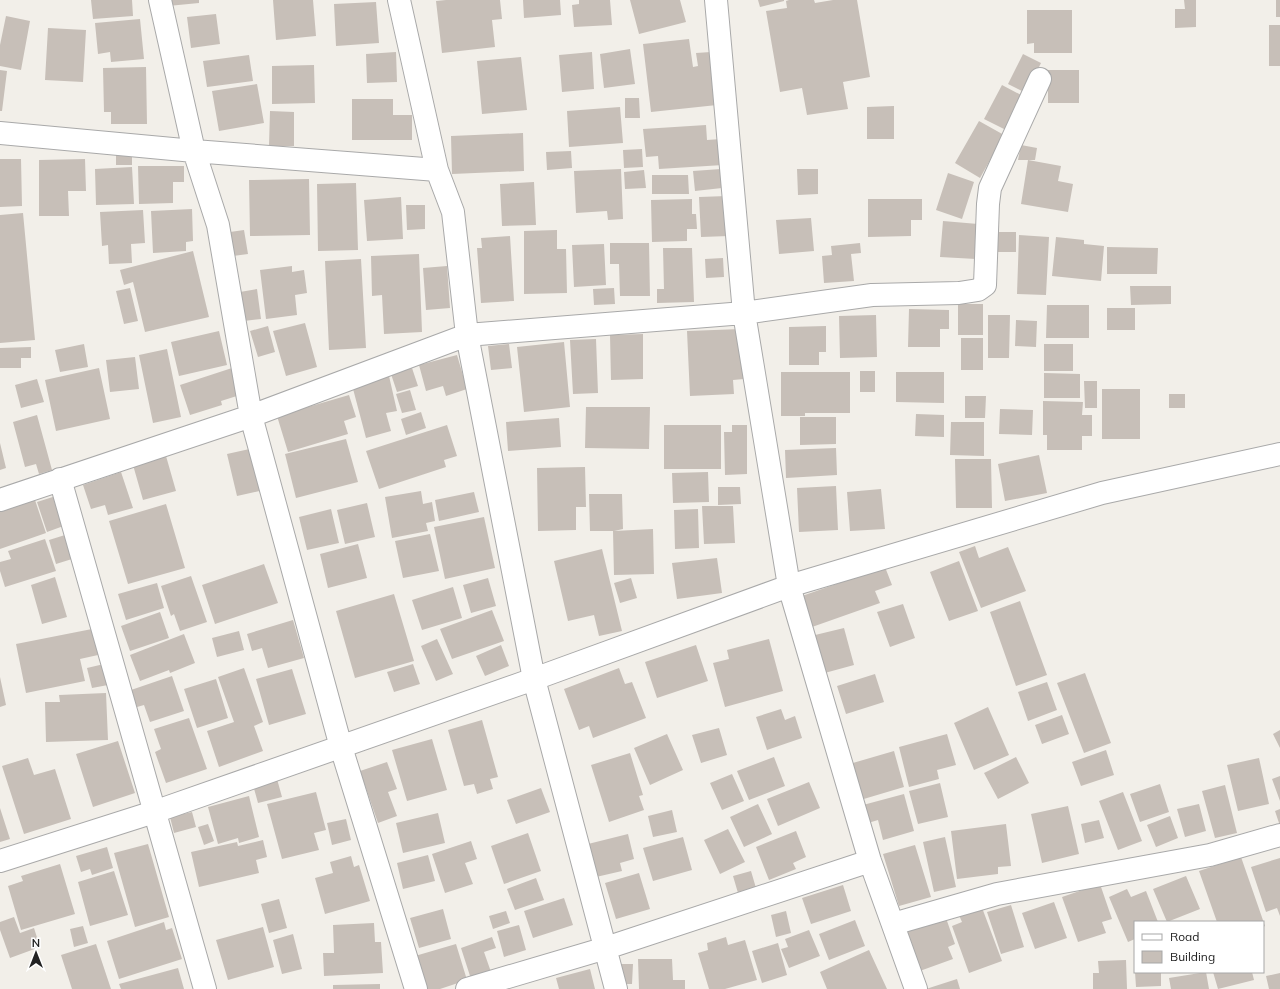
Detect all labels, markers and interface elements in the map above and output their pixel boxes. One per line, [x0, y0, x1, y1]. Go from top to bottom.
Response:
legend [1134, 921, 1264, 973]
text: Road [1170, 929, 1199, 944]
north arrow [16, 933, 56, 973]
text: N [32, 936, 40, 950]
text: Building [1170, 949, 1215, 964]

